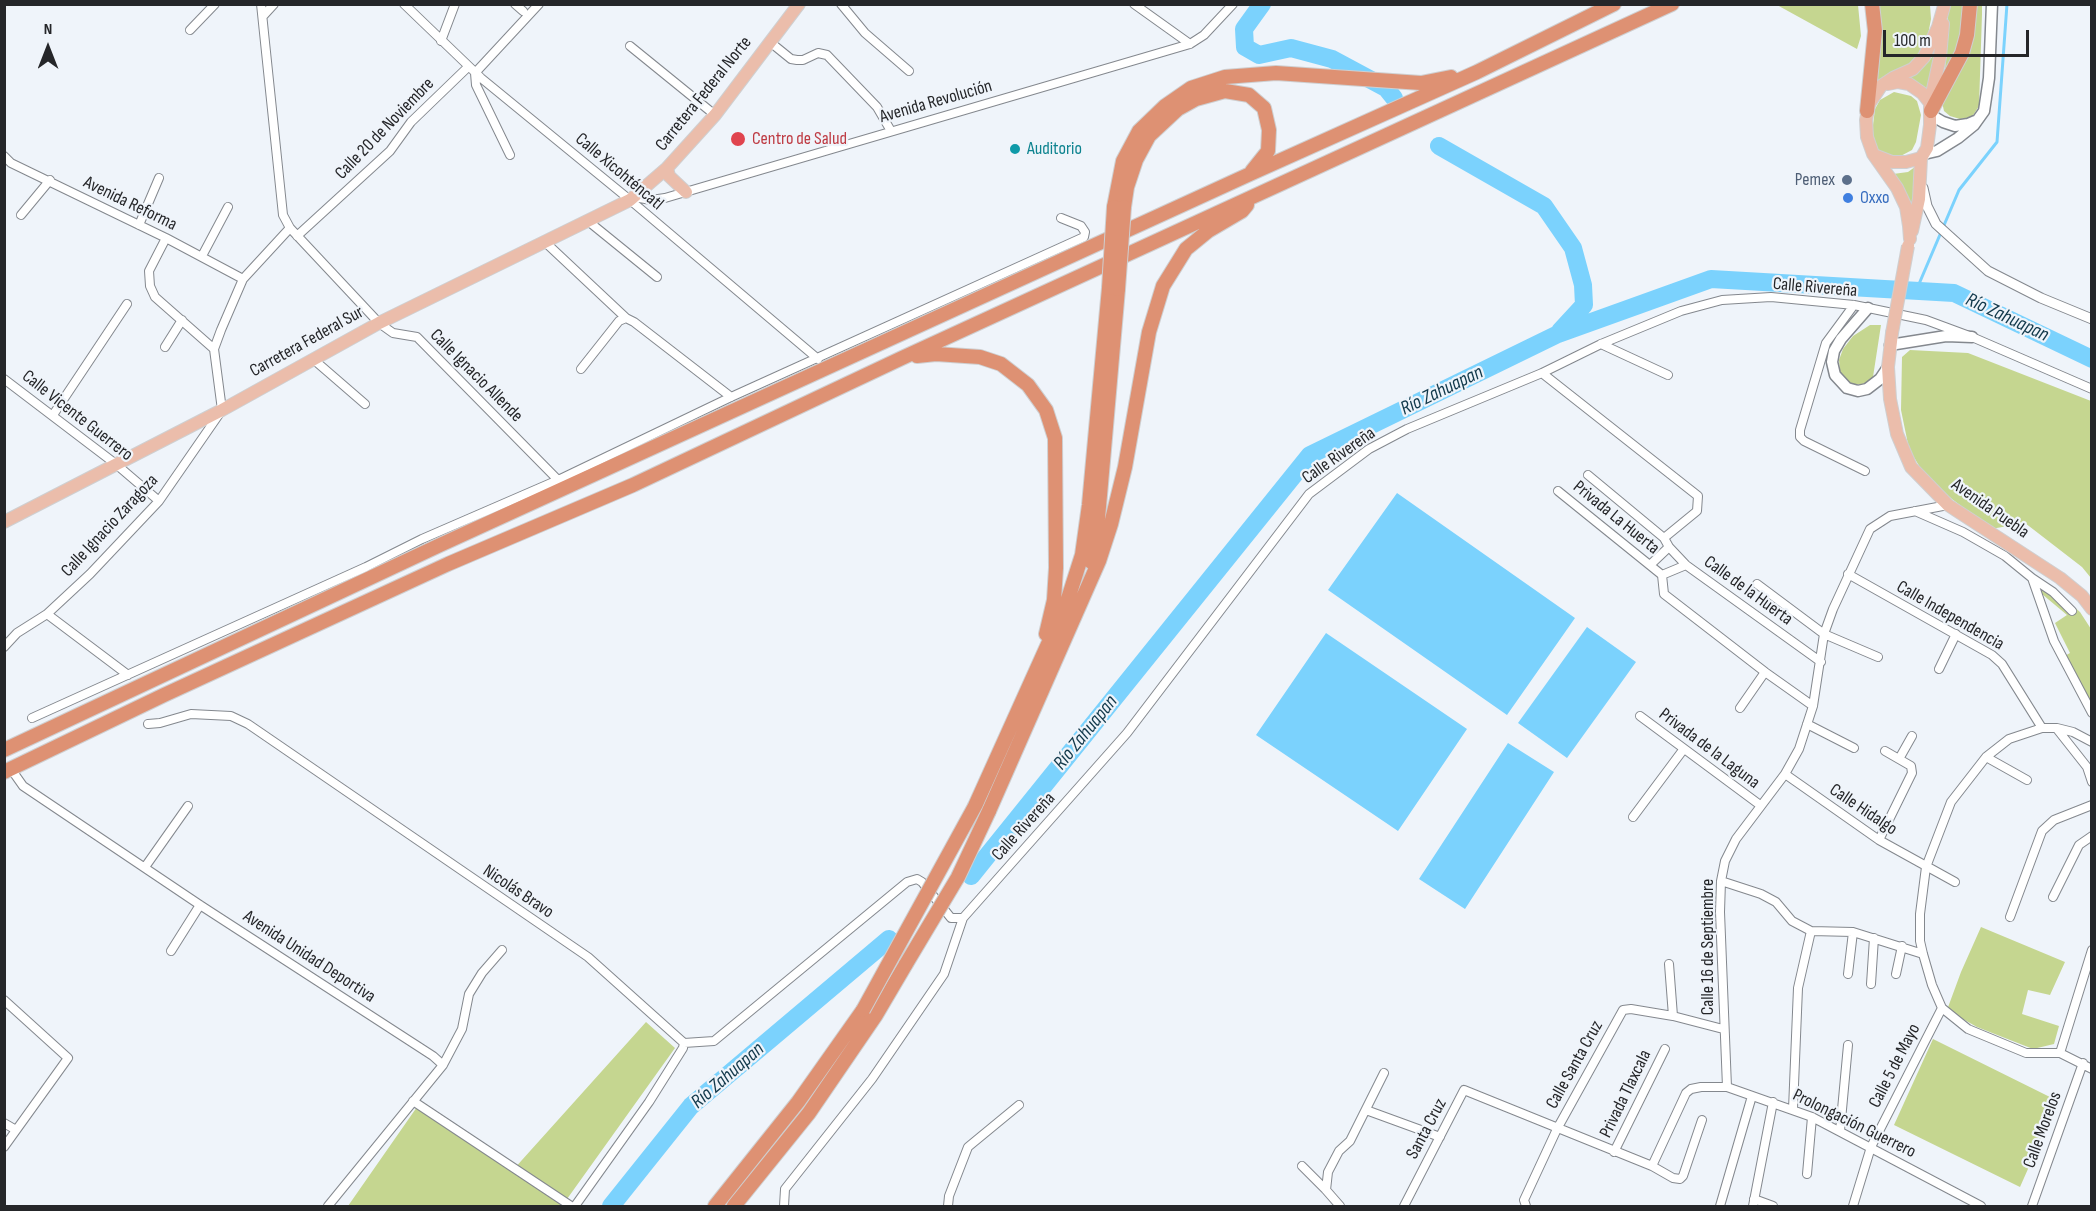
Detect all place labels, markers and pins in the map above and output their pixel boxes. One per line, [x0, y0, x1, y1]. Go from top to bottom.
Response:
place label: Centro de Salud [752, 128, 847, 150]
marker: Centro de Salud [729, 130, 747, 148]
place label: Auditorio [1027, 138, 1082, 160]
marker: Auditorio [1008, 142, 1022, 156]
place label: Pemex [1795, 169, 1835, 191]
marker: Pemex [1840, 173, 1854, 187]
place label: Oxxo [1860, 187, 1890, 209]
marker: Oxxo [1841, 191, 1855, 205]

